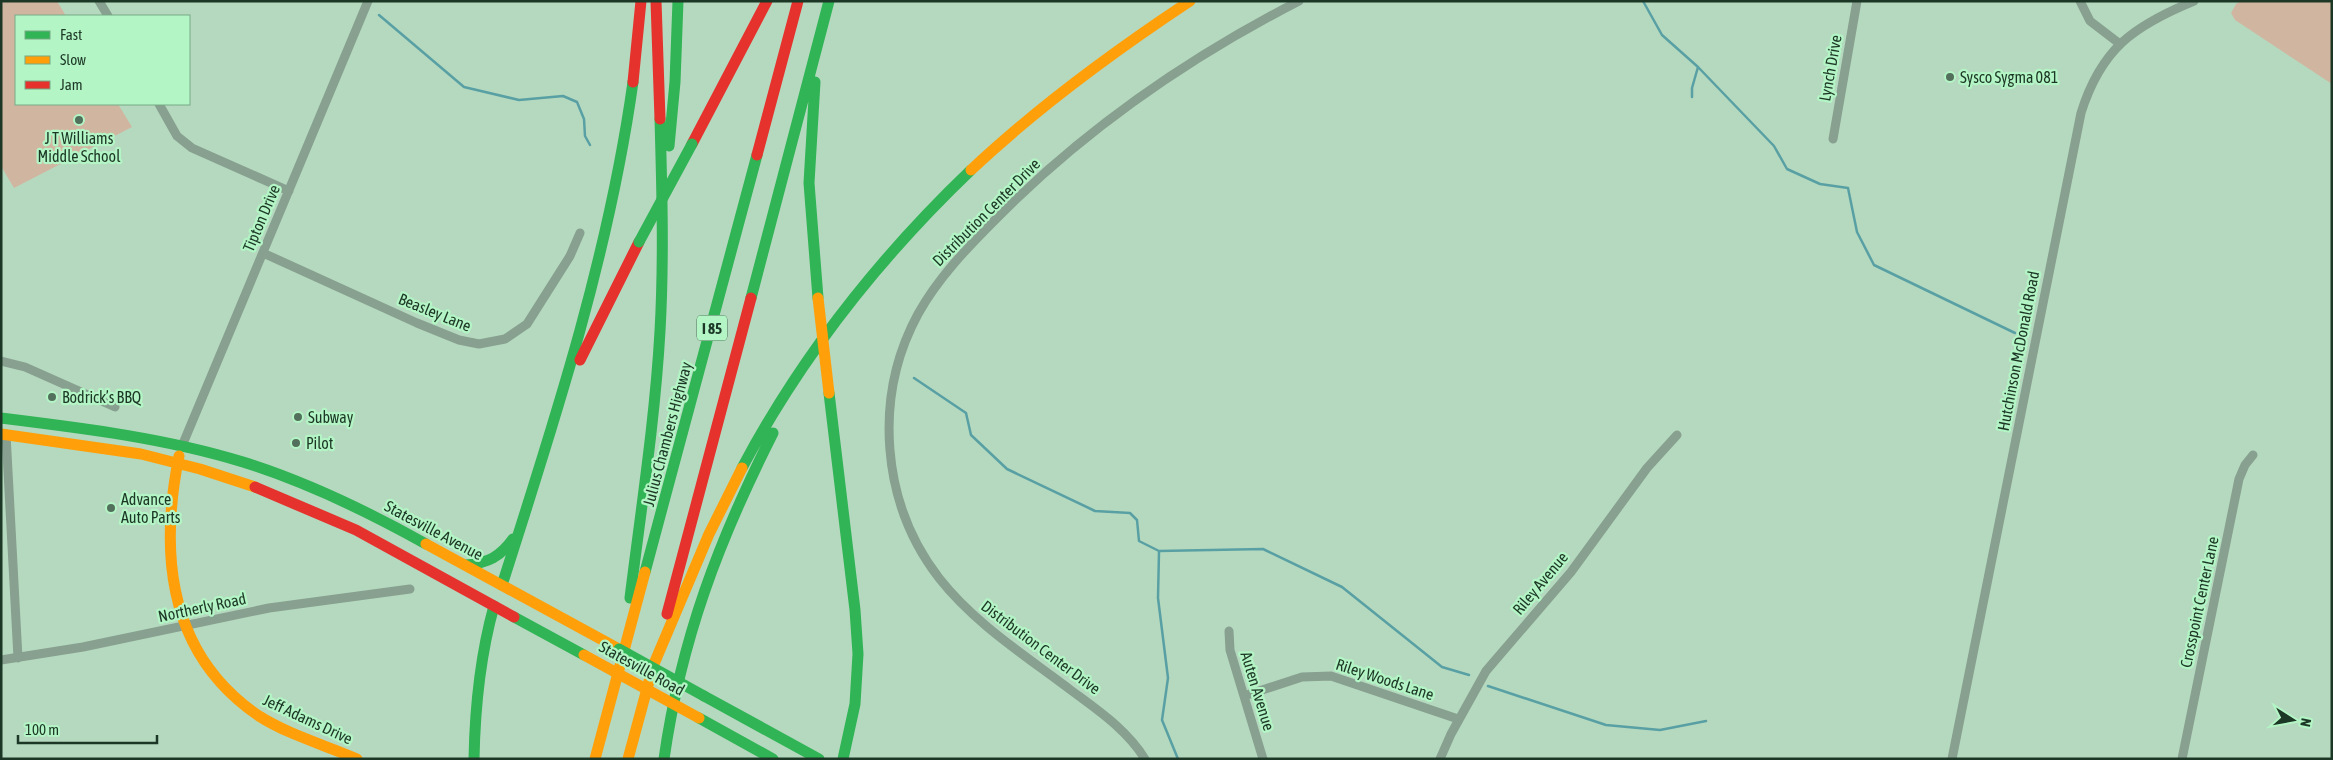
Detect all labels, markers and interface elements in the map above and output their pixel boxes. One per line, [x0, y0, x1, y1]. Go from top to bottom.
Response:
legend [15, 15, 190, 105]
text: Fast [60, 26, 82, 43]
street label: Lynch Drive [1815, 33, 1846, 103]
text: Slow [60, 51, 86, 68]
place label: Sysco Sygma 081 [1960, 68, 2058, 87]
marker: Sysco Sygma 081 [1944, 71, 1956, 83]
text: Jam [60, 76, 83, 93]
marker: J T Williams Middle School [73, 114, 85, 126]
place label: J T Williams Middle School [38, 129, 121, 165]
street label: Distribution Center Drive [929, 155, 1043, 269]
street label: Tipton Drive [239, 182, 284, 255]
street label: Hutchinson McDonald Road [1994, 270, 2042, 432]
street label: Beasley Lane [396, 289, 474, 336]
road number: I 85 [697, 316, 727, 340]
street label: Julius Chambers Highway [639, 359, 696, 508]
place label: Bodrick’s BBQ [62, 388, 142, 406]
marker: Bodrick’s BBQ [46, 391, 58, 403]
place label: Subway [308, 408, 354, 427]
marker: Subway [292, 411, 304, 423]
place label: Pilot [306, 434, 334, 452]
marker: Pilot [290, 437, 302, 449]
place label: Advance Auto Parts [121, 490, 181, 526]
street label: Statesville Avenue [382, 497, 486, 563]
marker: Advance Auto Parts [105, 502, 117, 514]
street label: Crosspoint Center Lane [2176, 535, 2223, 669]
street label: Riley Avenue [1509, 548, 1572, 619]
street label: Northerly Road [156, 589, 248, 626]
street label: Distribution Center Drive [978, 596, 1104, 698]
street label: Statesville Road [596, 637, 688, 699]
street label: Auten Avenue [1237, 649, 1279, 733]
street label: Riley Woods Lane [1333, 655, 1436, 704]
street label: Jeff Adams Drive [260, 690, 356, 748]
north arrow [2268, 695, 2318, 745]
scale bar [18, 712, 156, 744]
text: N [2297, 717, 2314, 728]
text: 100 m [25, 721, 59, 738]

